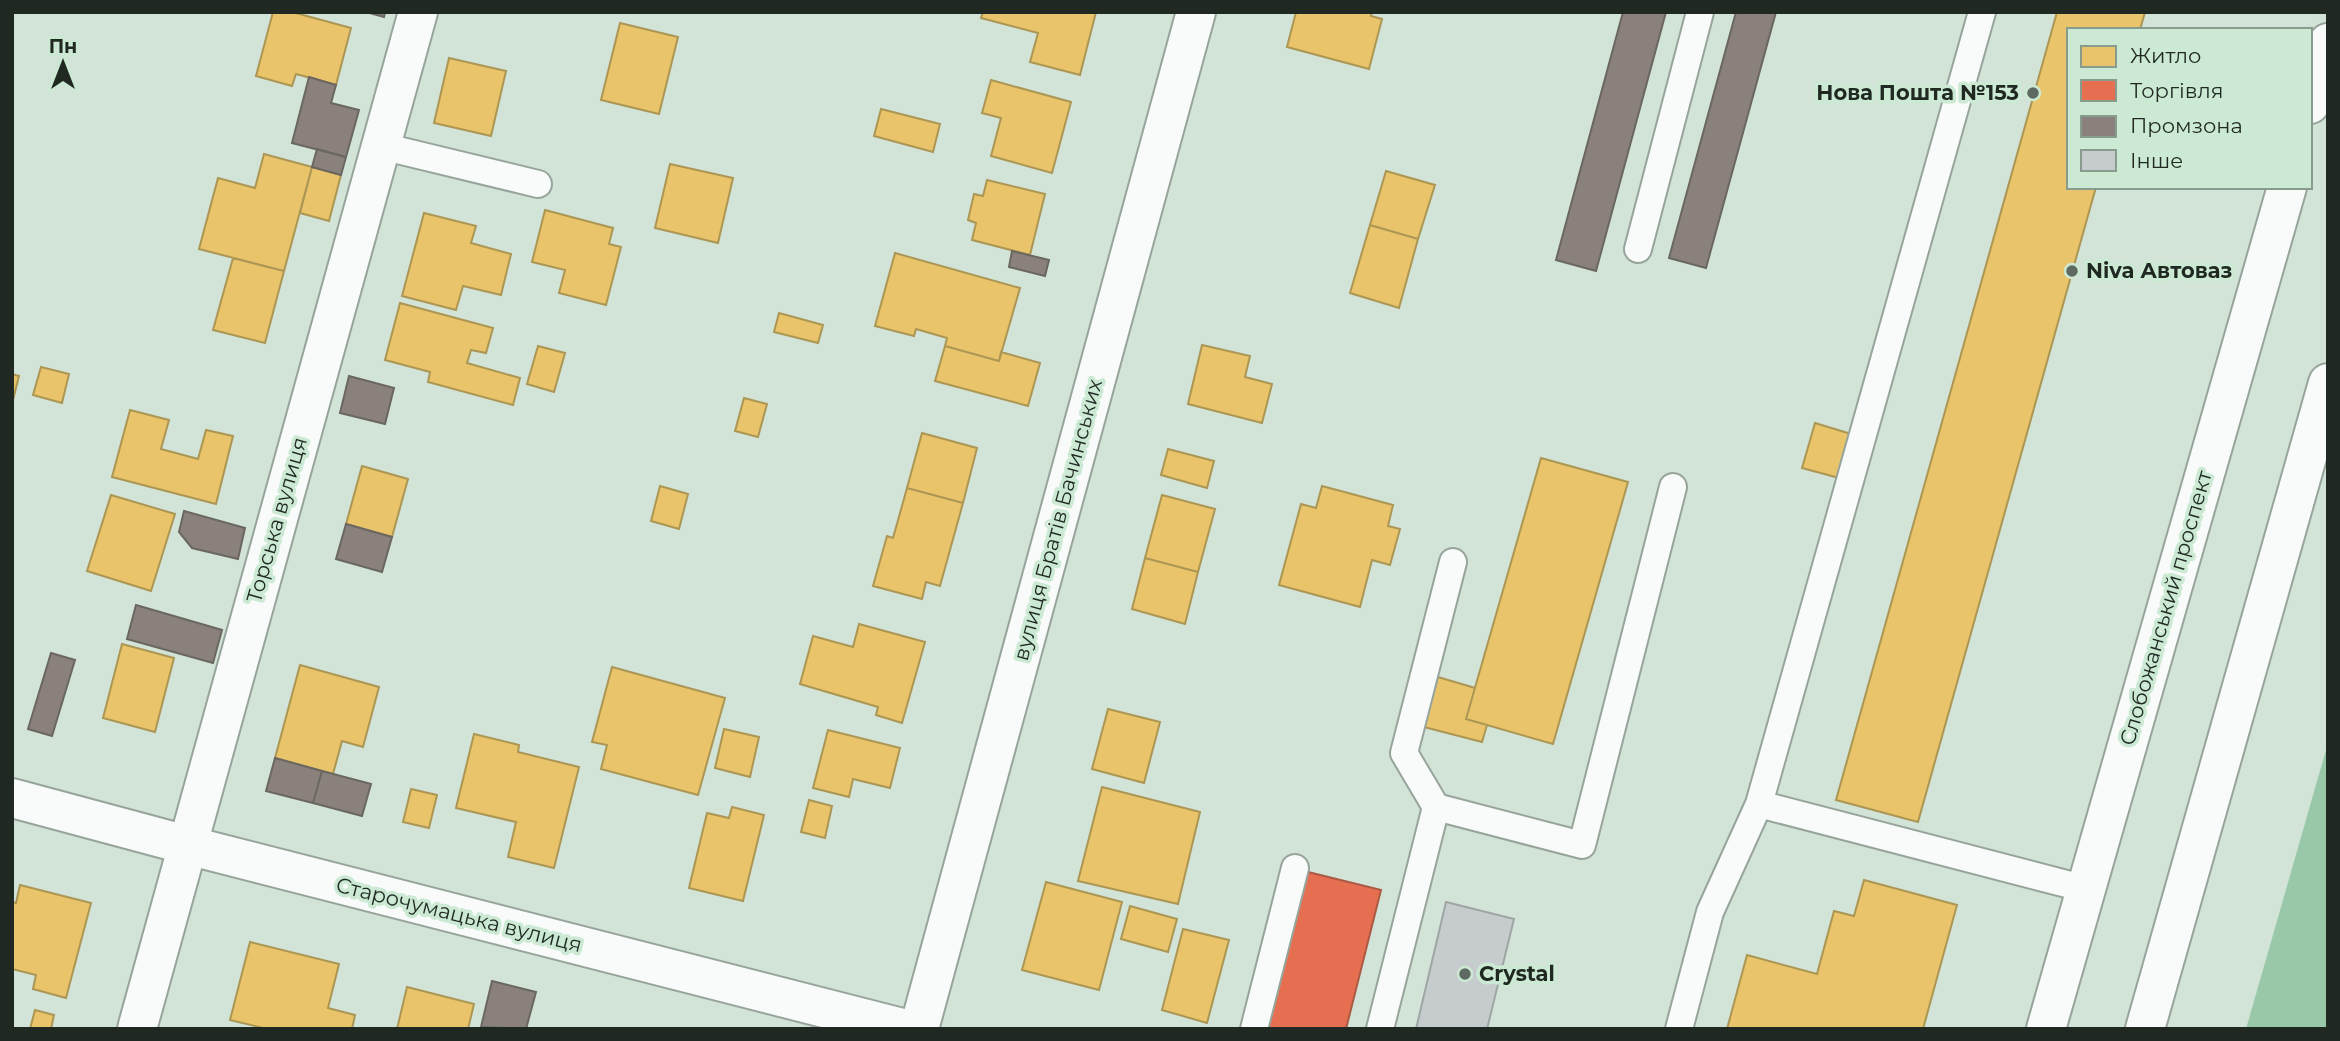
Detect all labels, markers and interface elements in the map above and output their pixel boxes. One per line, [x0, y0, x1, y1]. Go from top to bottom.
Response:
north arrow [28, 28, 98, 98]
legend [2067, 28, 2312, 189]
text: Пн [49, 35, 77, 58]
text: Житло [2130, 43, 2201, 68]
text: Торгівля [2130, 78, 2223, 103]
place label: Нова Пошта №153 [1816, 80, 2019, 105]
marker: Нова Пошта №153 [2025, 85, 2041, 101]
text: Промзона [2130, 113, 2243, 138]
text: Інше [2130, 148, 2183, 173]
place label: Niva Автоваз [2086, 258, 2232, 283]
marker: Niva Автоваз [2064, 263, 2080, 279]
street label: вулиця Братів Бачинських [1008, 377, 1107, 663]
street label: Торська вулиця [241, 434, 312, 606]
street label: Слобожанський проспект [2114, 468, 2217, 748]
street label: Старочумацька вулиця [334, 872, 585, 957]
place label: Crystal [1479, 961, 1555, 986]
marker: Crystal [1457, 966, 1473, 982]

